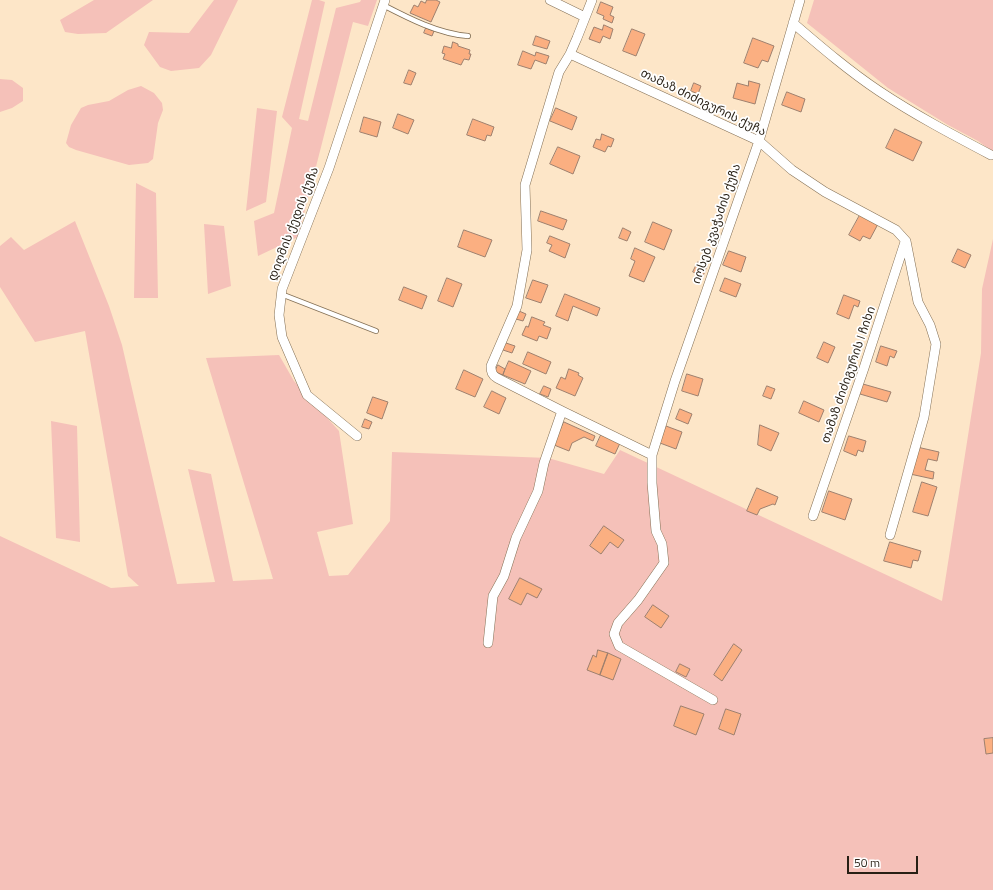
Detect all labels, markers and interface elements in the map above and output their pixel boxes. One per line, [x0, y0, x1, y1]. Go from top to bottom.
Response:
street label: თამაზ ძიძიგურის ქუჩა [638, 66, 768, 140]
street label: იოსებ კვაჭაძის ქუჩა [690, 162, 744, 286]
street label: დიღმის ქედის ქუჩა [266, 165, 322, 283]
street label: თამაზ ძიძიგურის I ჩიხი [819, 305, 879, 445]
scale bar [849, 848, 920, 874]
text: 50 m [854, 853, 880, 872]

